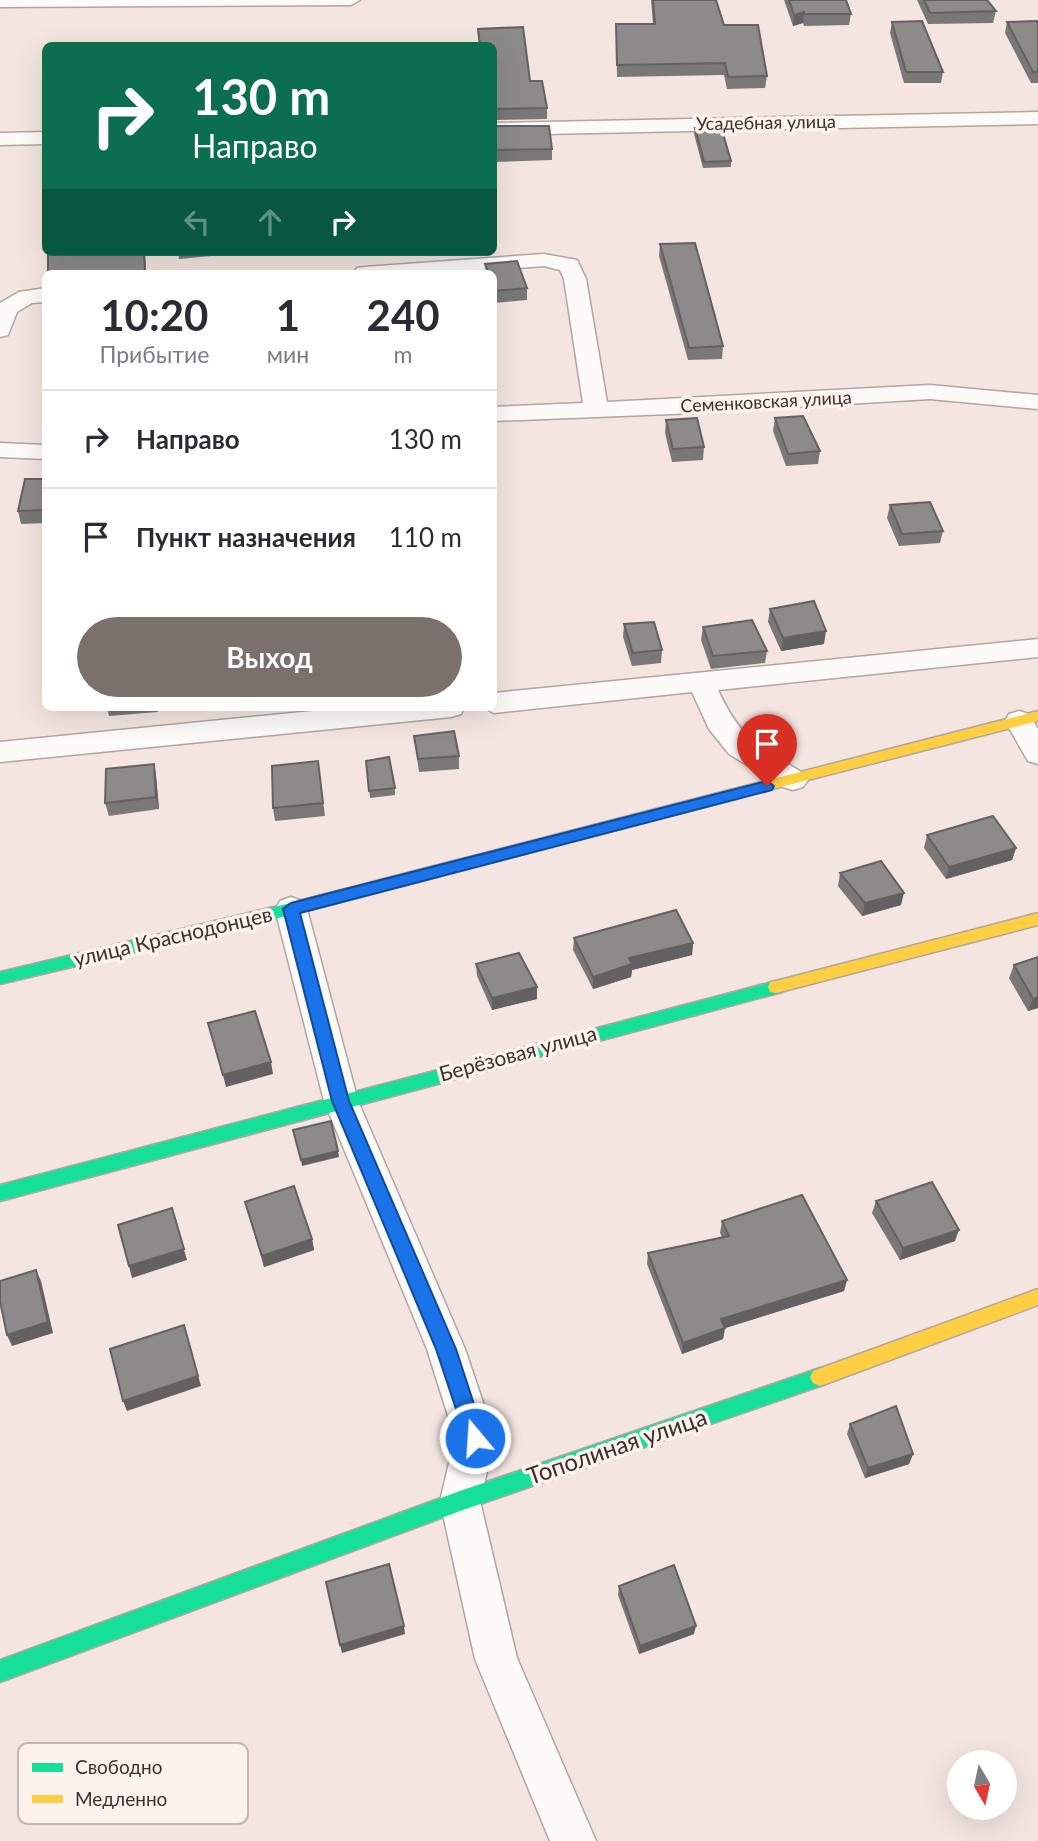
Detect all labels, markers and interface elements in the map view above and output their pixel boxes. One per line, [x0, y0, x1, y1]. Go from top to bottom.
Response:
text: 130 m [192, 67, 330, 125]
icon: right [77, 70, 168, 161]
street label: Усадебная улица [696, 110, 836, 134]
text: Направо [192, 126, 318, 165]
icon: left [178, 203, 216, 241]
icon: ahead [251, 203, 289, 241]
icon: right [324, 203, 362, 241]
text: 10:20 [100, 290, 208, 340]
text: 1 [276, 290, 300, 340]
text: 240 [367, 290, 440, 340]
text: Прибытие [99, 340, 209, 368]
text: мин [267, 340, 309, 368]
text: m [394, 340, 413, 368]
street label: Семенковская улица [680, 386, 852, 416]
icon: right [77, 420, 115, 458]
text: Направо [136, 423, 240, 455]
text: 130 m [389, 423, 462, 455]
icon: arrive [77, 518, 115, 556]
text: Пункт назначения [136, 521, 356, 553]
text: 110 m [389, 521, 462, 553]
button: Выход [77, 617, 462, 697]
pin [737, 714, 797, 786]
icon: arrive [748, 725, 786, 763]
street label: улица Краснодонцев [71, 901, 274, 971]
street label: Берёзовая улица [436, 1019, 599, 1086]
position arrow [438, 1401, 512, 1475]
street label: Тополиная улица [523, 1401, 710, 1490]
legend [18, 1743, 248, 1824]
north arrow [947, 1750, 1017, 1820]
map controls [947, 1750, 1017, 1820]
text: Свободно [75, 1755, 163, 1778]
text: Медленно [75, 1787, 167, 1810]

